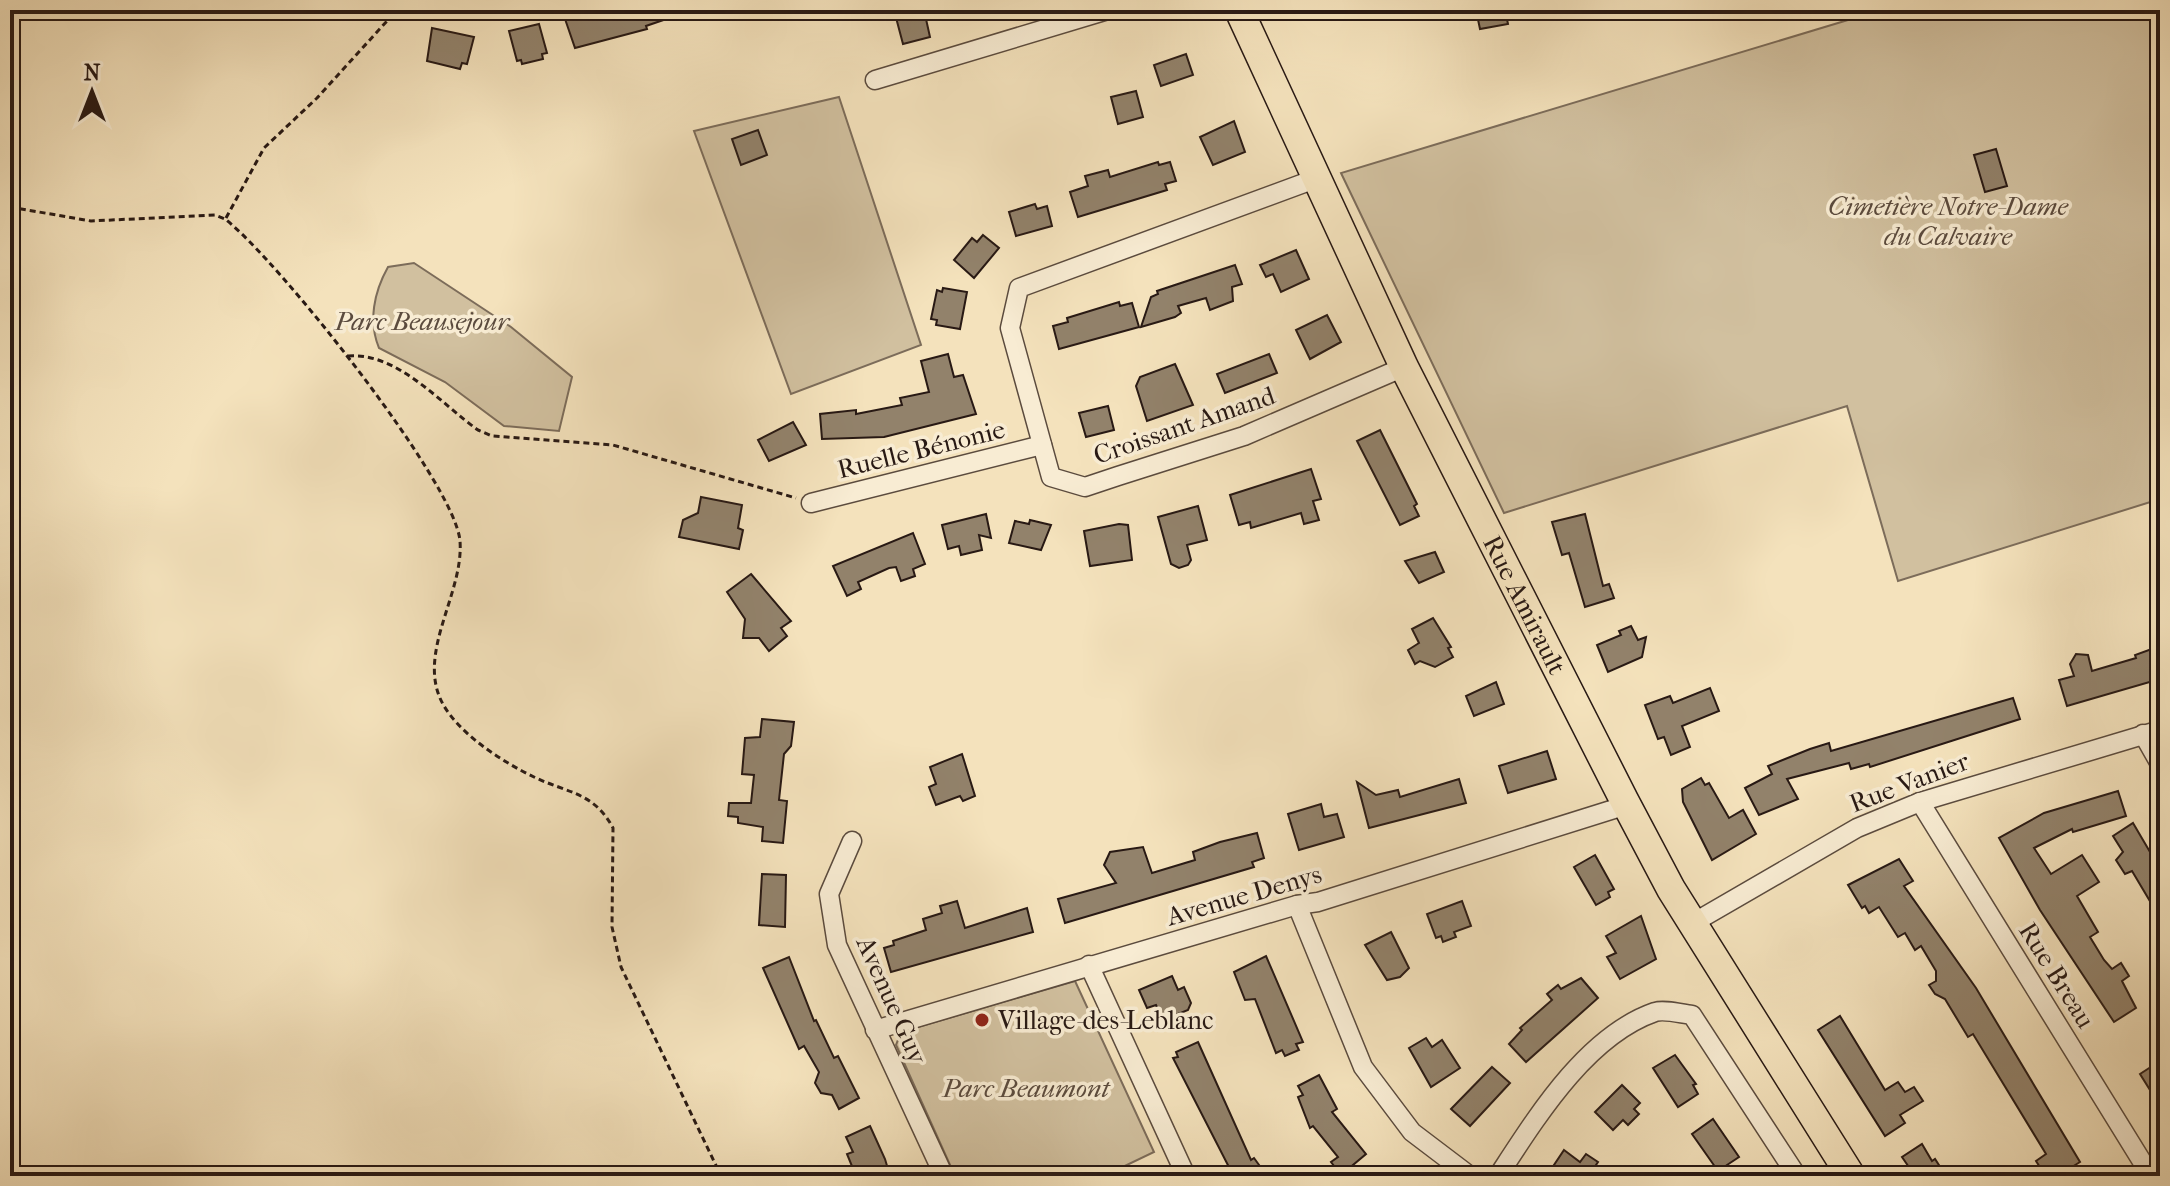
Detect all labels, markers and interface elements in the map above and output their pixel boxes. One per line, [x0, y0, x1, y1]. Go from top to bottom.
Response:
north arrow [52, 52, 132, 132]
text: N [84, 60, 101, 86]
park label: Cimetière Notre-Dame du Calvaire [1828, 191, 2070, 252]
park label: Parc Beausejour [334, 306, 512, 337]
street label: Croissant Amand [1089, 380, 1280, 471]
street label: Ruelle Bénonie [834, 414, 1008, 485]
street label: Rue Amirault [1476, 530, 1573, 680]
street label: Rue Vanier [1845, 746, 1973, 819]
street label: Avenue Denys [1162, 859, 1325, 933]
street label: Rue Breau [2012, 917, 2101, 1034]
street label: Avenue Guy [849, 931, 934, 1070]
place label: Village-des-Leblanc [997, 1005, 1214, 1036]
marker: Village-des-Leblanc [973, 1011, 991, 1029]
park label: Parc Beaumont [941, 1073, 1112, 1104]

